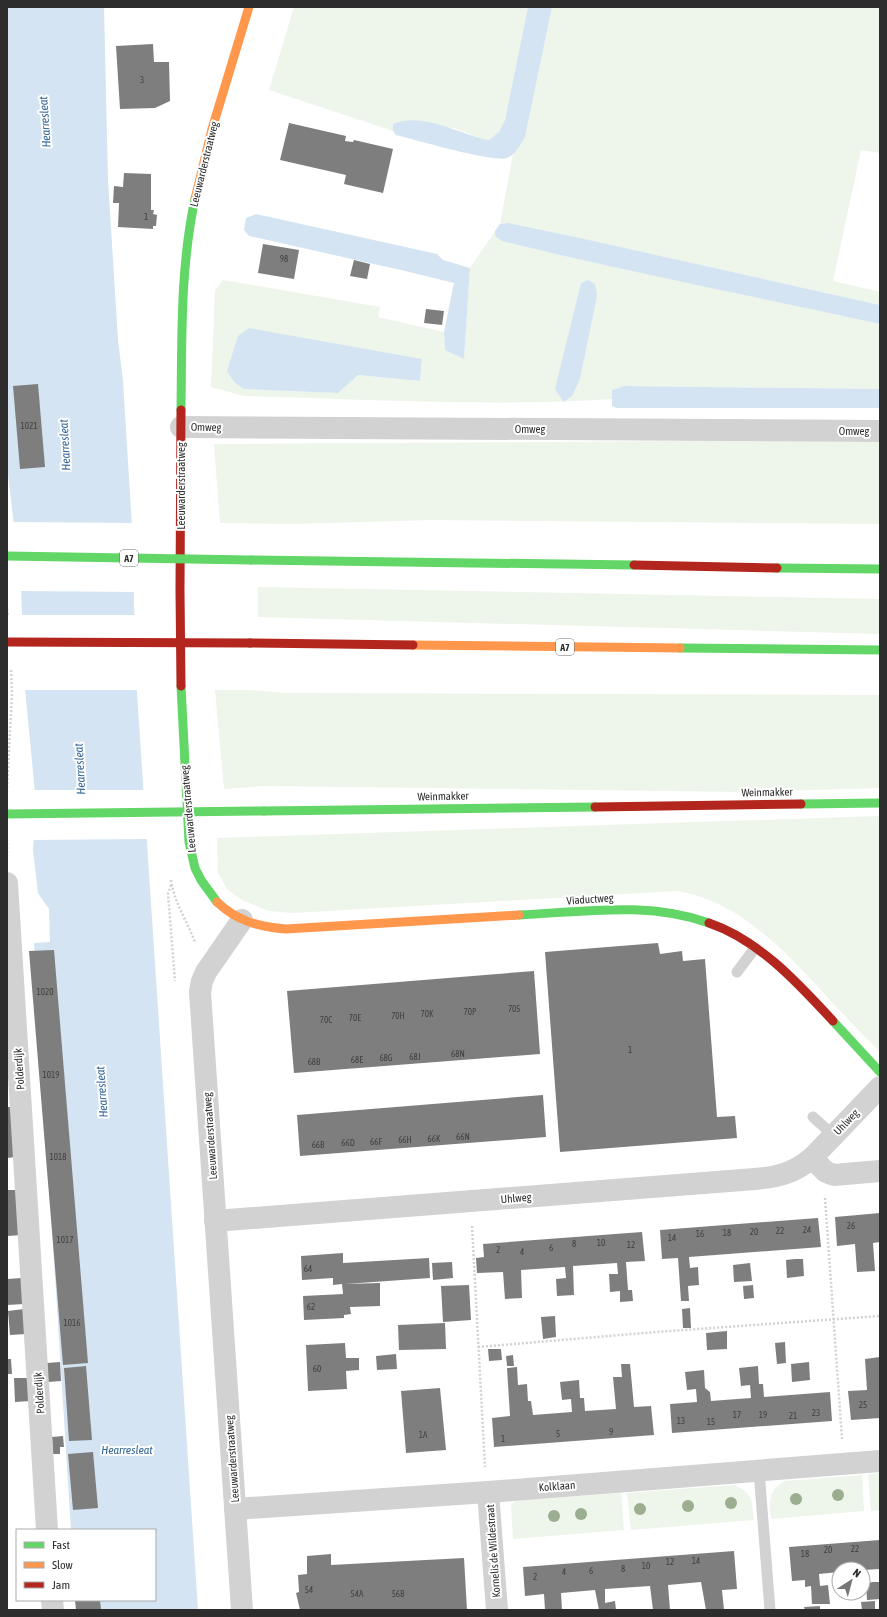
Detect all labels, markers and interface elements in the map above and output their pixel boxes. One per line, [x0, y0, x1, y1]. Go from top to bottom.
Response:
house number: 3 [140, 75, 144, 85]
water label: Hearresleat [36, 95, 54, 148]
street label: Leeuwarderstraatweg [188, 120, 220, 208]
house number: 1 [144, 212, 148, 222]
house number: 98 [280, 254, 288, 264]
water label: Hearresleat [57, 418, 73, 471]
house number: 1021 [21, 421, 37, 431]
street label: Omweg [191, 421, 222, 433]
street label: Omweg [515, 423, 546, 435]
street label: Omweg [839, 425, 870, 437]
street label: Leeuwarderstraatweg [175, 442, 187, 530]
road number: A7 [120, 550, 138, 566]
road number: A7 [556, 639, 574, 655]
water label: Hearresleat [72, 742, 88, 795]
street label: Leeuwarderstraatweg [178, 765, 198, 853]
street label: Weinmakker [741, 786, 793, 798]
street label: Weinmakker [417, 790, 469, 802]
street label: Viaductweg [566, 891, 614, 907]
house number: 1020 [37, 987, 53, 997]
house number: 70S [508, 1004, 520, 1014]
house number: 70P [464, 1007, 477, 1017]
house number: 70K [421, 1009, 434, 1019]
house number: 70H [391, 1011, 405, 1021]
house number: 70E [349, 1013, 361, 1023]
house number: 70C [320, 1015, 332, 1025]
house number: 1 [628, 1045, 632, 1055]
street label: Polderdijk [12, 1048, 26, 1090]
house number: 68N [451, 1049, 465, 1059]
house number: 68J [409, 1052, 421, 1062]
house number: 68G [379, 1053, 393, 1063]
house number: 68E [351, 1055, 363, 1065]
house number: 68B [308, 1057, 321, 1067]
water label: Hearresleat [93, 1065, 111, 1118]
house number: 1019 [43, 1070, 59, 1080]
street label: Leeuwarderstraatweg [201, 1092, 219, 1180]
street label: Uhlweg [831, 1107, 861, 1137]
house number: 66N [456, 1132, 470, 1142]
house number: 66K [428, 1134, 441, 1144]
house number: 66H [398, 1135, 412, 1145]
house number: 66F [370, 1137, 382, 1147]
house number: 66D [341, 1138, 355, 1148]
house number: 66B [312, 1140, 325, 1150]
house number: 1018 [50, 1152, 66, 1162]
street label: Uhlweg [500, 1191, 532, 1205]
house number: 26 [847, 1221, 855, 1231]
house number: 24 [803, 1225, 811, 1235]
house number: 22 [776, 1226, 784, 1236]
house number: 20 [750, 1227, 758, 1237]
house number: 18 [723, 1228, 731, 1238]
house number: 16 [696, 1229, 704, 1239]
house number: 14 [668, 1233, 676, 1243]
house number: 1017 [57, 1235, 73, 1245]
house number: 10 [597, 1238, 605, 1248]
house number: 8 [572, 1239, 576, 1249]
house number: 12 [627, 1240, 635, 1250]
house number: 6 [549, 1243, 553, 1253]
house number: 2 [496, 1245, 500, 1255]
house number: 4 [520, 1247, 524, 1257]
house number: 64 [304, 1264, 312, 1274]
house number: 62 [307, 1302, 315, 1312]
house number: 1016 [64, 1318, 80, 1328]
house number: 60 [313, 1364, 321, 1374]
street label: Polderdijk [32, 1372, 46, 1414]
house number: 25 [859, 1400, 867, 1410]
house number: 23 [812, 1408, 820, 1418]
house number: 17 [733, 1410, 741, 1420]
house number: 19 [759, 1410, 767, 1420]
house number: 21 [789, 1411, 797, 1421]
street label: Leeuwarderstraatweg [223, 1415, 241, 1503]
house number: 13 [677, 1416, 685, 1426]
house number: 15 [707, 1417, 715, 1427]
house number: 9 [609, 1427, 613, 1437]
house number: 5 [556, 1429, 560, 1439]
house number: 1A [419, 1430, 428, 1440]
house number: 1 [501, 1434, 505, 1444]
water label: Hearresleat [101, 1443, 153, 1457]
street label: Kolklaan [538, 1479, 576, 1493]
street label: Kornelis de Wildestraat [484, 1504, 502, 1598]
legend [16, 1529, 156, 1601]
text: Fast [52, 1538, 70, 1552]
house number: 22 [851, 1544, 859, 1554]
house number: 20 [824, 1545, 832, 1555]
house number: 18 [801, 1549, 809, 1559]
house number: 14 [692, 1556, 700, 1566]
house number: 12 [666, 1557, 674, 1567]
text: Slow [52, 1558, 73, 1572]
house number: 10 [642, 1561, 650, 1571]
north arrow [831, 1561, 871, 1601]
house number: 8 [621, 1564, 625, 1574]
house number: 6 [589, 1566, 593, 1576]
text: N [851, 1566, 863, 1580]
house number: 4 [562, 1567, 566, 1577]
house number: 2 [533, 1572, 537, 1582]
text: Jam [52, 1578, 70, 1592]
house number: 54 [305, 1585, 313, 1595]
house number: 54A [351, 1589, 364, 1599]
house number: 56B [392, 1589, 405, 1599]

